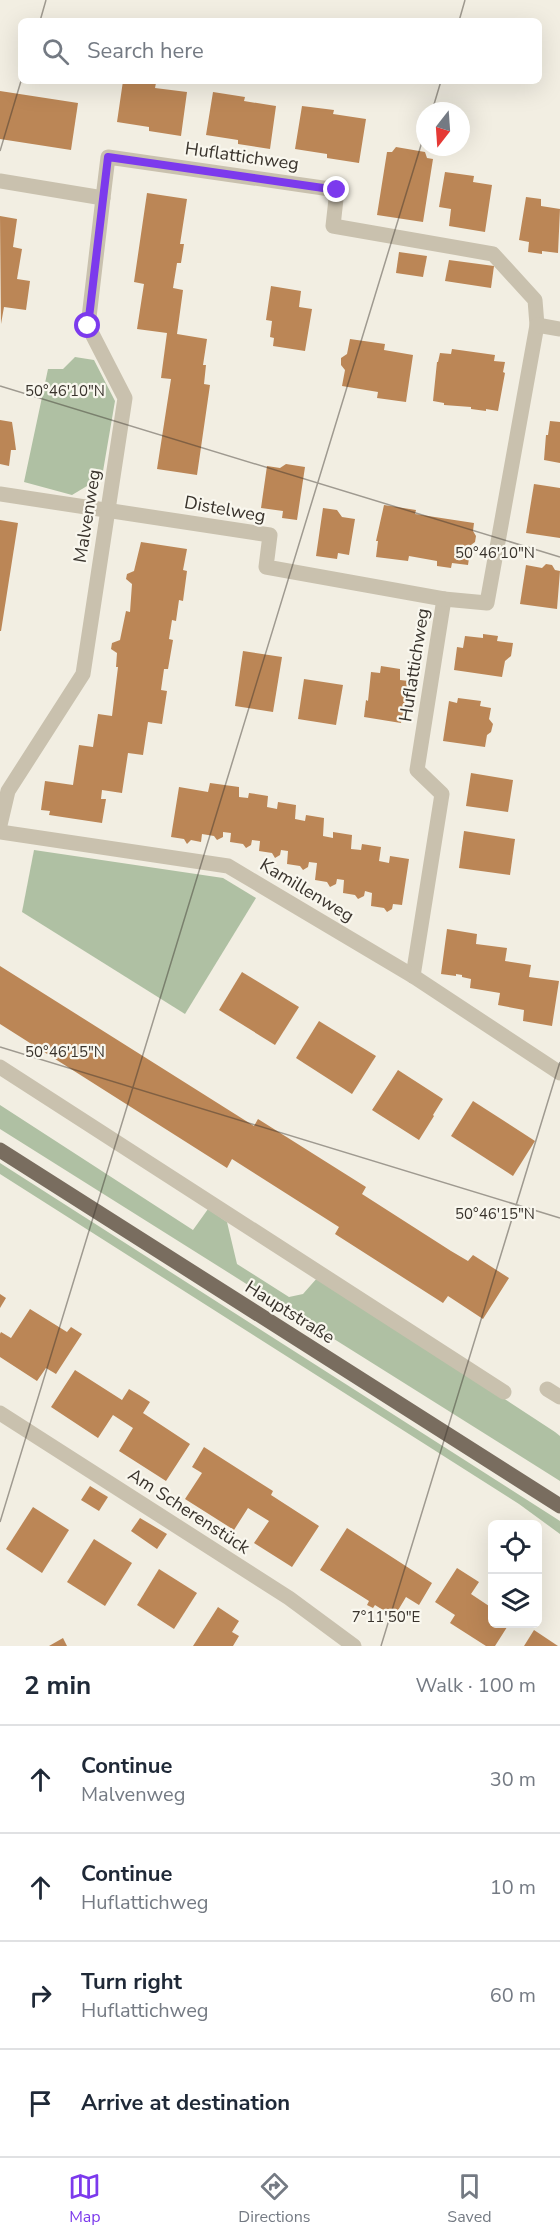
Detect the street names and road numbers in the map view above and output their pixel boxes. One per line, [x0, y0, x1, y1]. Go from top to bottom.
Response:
street label: Huflattichweg [183, 136, 301, 176]
street label: Malvenweg [68, 468, 106, 564]
street label: Distelweg [182, 490, 268, 528]
street label: Huflattichweg [393, 606, 435, 724]
street label: Kamillenweg [255, 852, 359, 928]
street label: Hauptstraße [241, 1275, 339, 1349]
street label: Am Scherenstück [123, 1463, 255, 1560]

